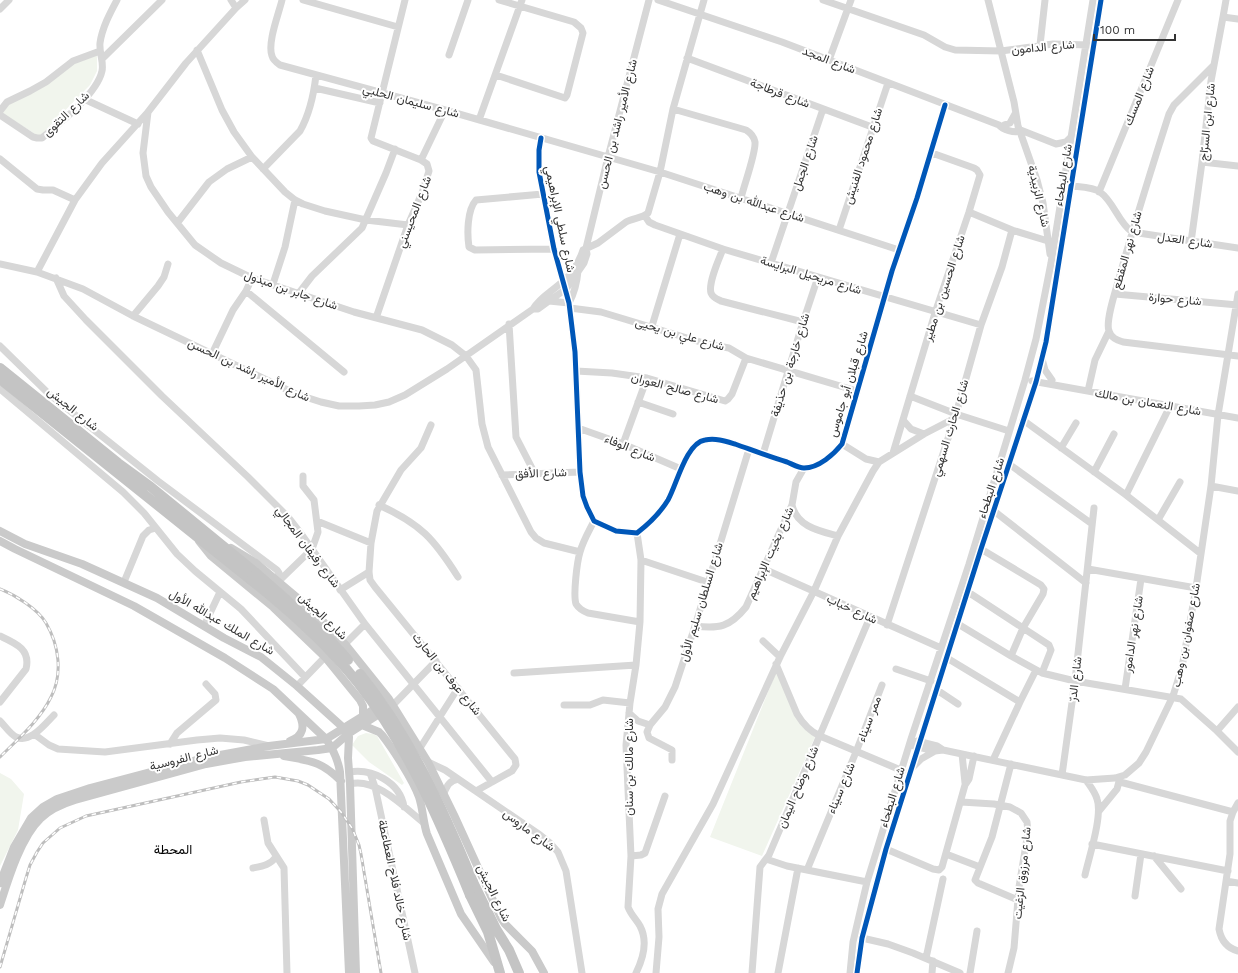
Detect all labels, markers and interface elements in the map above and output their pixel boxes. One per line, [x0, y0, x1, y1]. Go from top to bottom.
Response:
scale bar [1094, 16, 1175, 42]
text: 100 m [1100, 23, 1135, 37]
street label: شارع الدامون [1011, 37, 1075, 59]
street label: شارع المجد [800, 43, 858, 78]
street label: شارع الأمير راشد بن الحسن [594, 58, 642, 191]
street label: شارع المسك [1121, 64, 1159, 128]
street label: شارع قرطاجة [748, 75, 812, 113]
street label: شارع سليمان الحلبي [360, 81, 461, 124]
street label: شارع ابن السرّاج [1196, 82, 1220, 162]
street label: شارع التقوى [40, 89, 93, 141]
street label: شارع محمود الفنيش [841, 106, 887, 206]
street label: شارع الجمل [789, 134, 823, 193]
street label: شارع البطحاء [1051, 143, 1077, 207]
street label: شارع سلطي الإبراهيمي [539, 164, 578, 274]
street label: شارع الزبيدية [1023, 164, 1053, 229]
street label: شارع المحيسني [394, 174, 437, 251]
street label: شارع عبدالله بن وهب [701, 179, 806, 227]
street label: شارع نهر المقطع [1109, 209, 1147, 291]
street label: شارع العدل [1156, 229, 1213, 253]
street label: شارع الحسين بن مطير [920, 233, 970, 344]
street label: شارع مريحيل البرايسة [758, 253, 863, 299]
street label: شارع جابر بن مبذول [242, 267, 340, 314]
street label: شارع حوارة [1148, 290, 1202, 310]
street label: شارع خارجة بن حذيفة [768, 312, 814, 419]
street label: شارع علي بن يحيى [633, 315, 726, 356]
street label: شارع قبلان أبو جاموس [825, 329, 873, 439]
street label: شارع الأمير راشد بن الحسن [185, 336, 312, 406]
street label: شارع صالح العوران [629, 370, 720, 408]
street label: شارع الحارث السهمي [929, 378, 974, 479]
street label: شارع الجيش [43, 384, 101, 435]
street label: شارع النعمان بن مالك [1093, 386, 1202, 420]
street label: شارع الوفاء [602, 432, 657, 466]
street label: شارع البطحاء [975, 456, 1009, 521]
street label: شارع الأفق [515, 465, 567, 483]
street label: شارع رفيفان المجالي [270, 504, 343, 592]
street label: شارع بخيت الإبراهيم [743, 505, 798, 602]
street label: شارع السلطان سليم الأول [676, 541, 728, 664]
street label: شارع صفوان بن وهب [1169, 582, 1205, 689]
street label: شارع الملك عبدالله الأول [166, 586, 277, 659]
street label: شارع الجيش [295, 589, 350, 644]
street label: شارع خباب [824, 591, 879, 629]
street label: شارع نهر الدامور [1120, 595, 1148, 675]
street label: شارع عوف بن الحارث [408, 630, 484, 719]
street label: شارع الدرّ [1065, 656, 1087, 703]
street label: ممر سيناء [854, 694, 885, 744]
street label: شارع مالك بن سنان [622, 718, 638, 816]
street label: شارع الفروسية [148, 743, 220, 775]
street label: شارع وضاح اليمان [774, 744, 823, 831]
street label: شارع سيناء [824, 760, 860, 816]
street label: شارع البطحاء [876, 765, 910, 830]
street label: شارع ماروس [499, 806, 558, 856]
street label: شارع خالد فلاح العطاعطة [373, 818, 415, 942]
street label: شارع مرزوق الزغيت [1010, 826, 1036, 920]
district label: المحطة [154, 842, 192, 857]
street label: شارع الجيش [472, 862, 514, 925]

